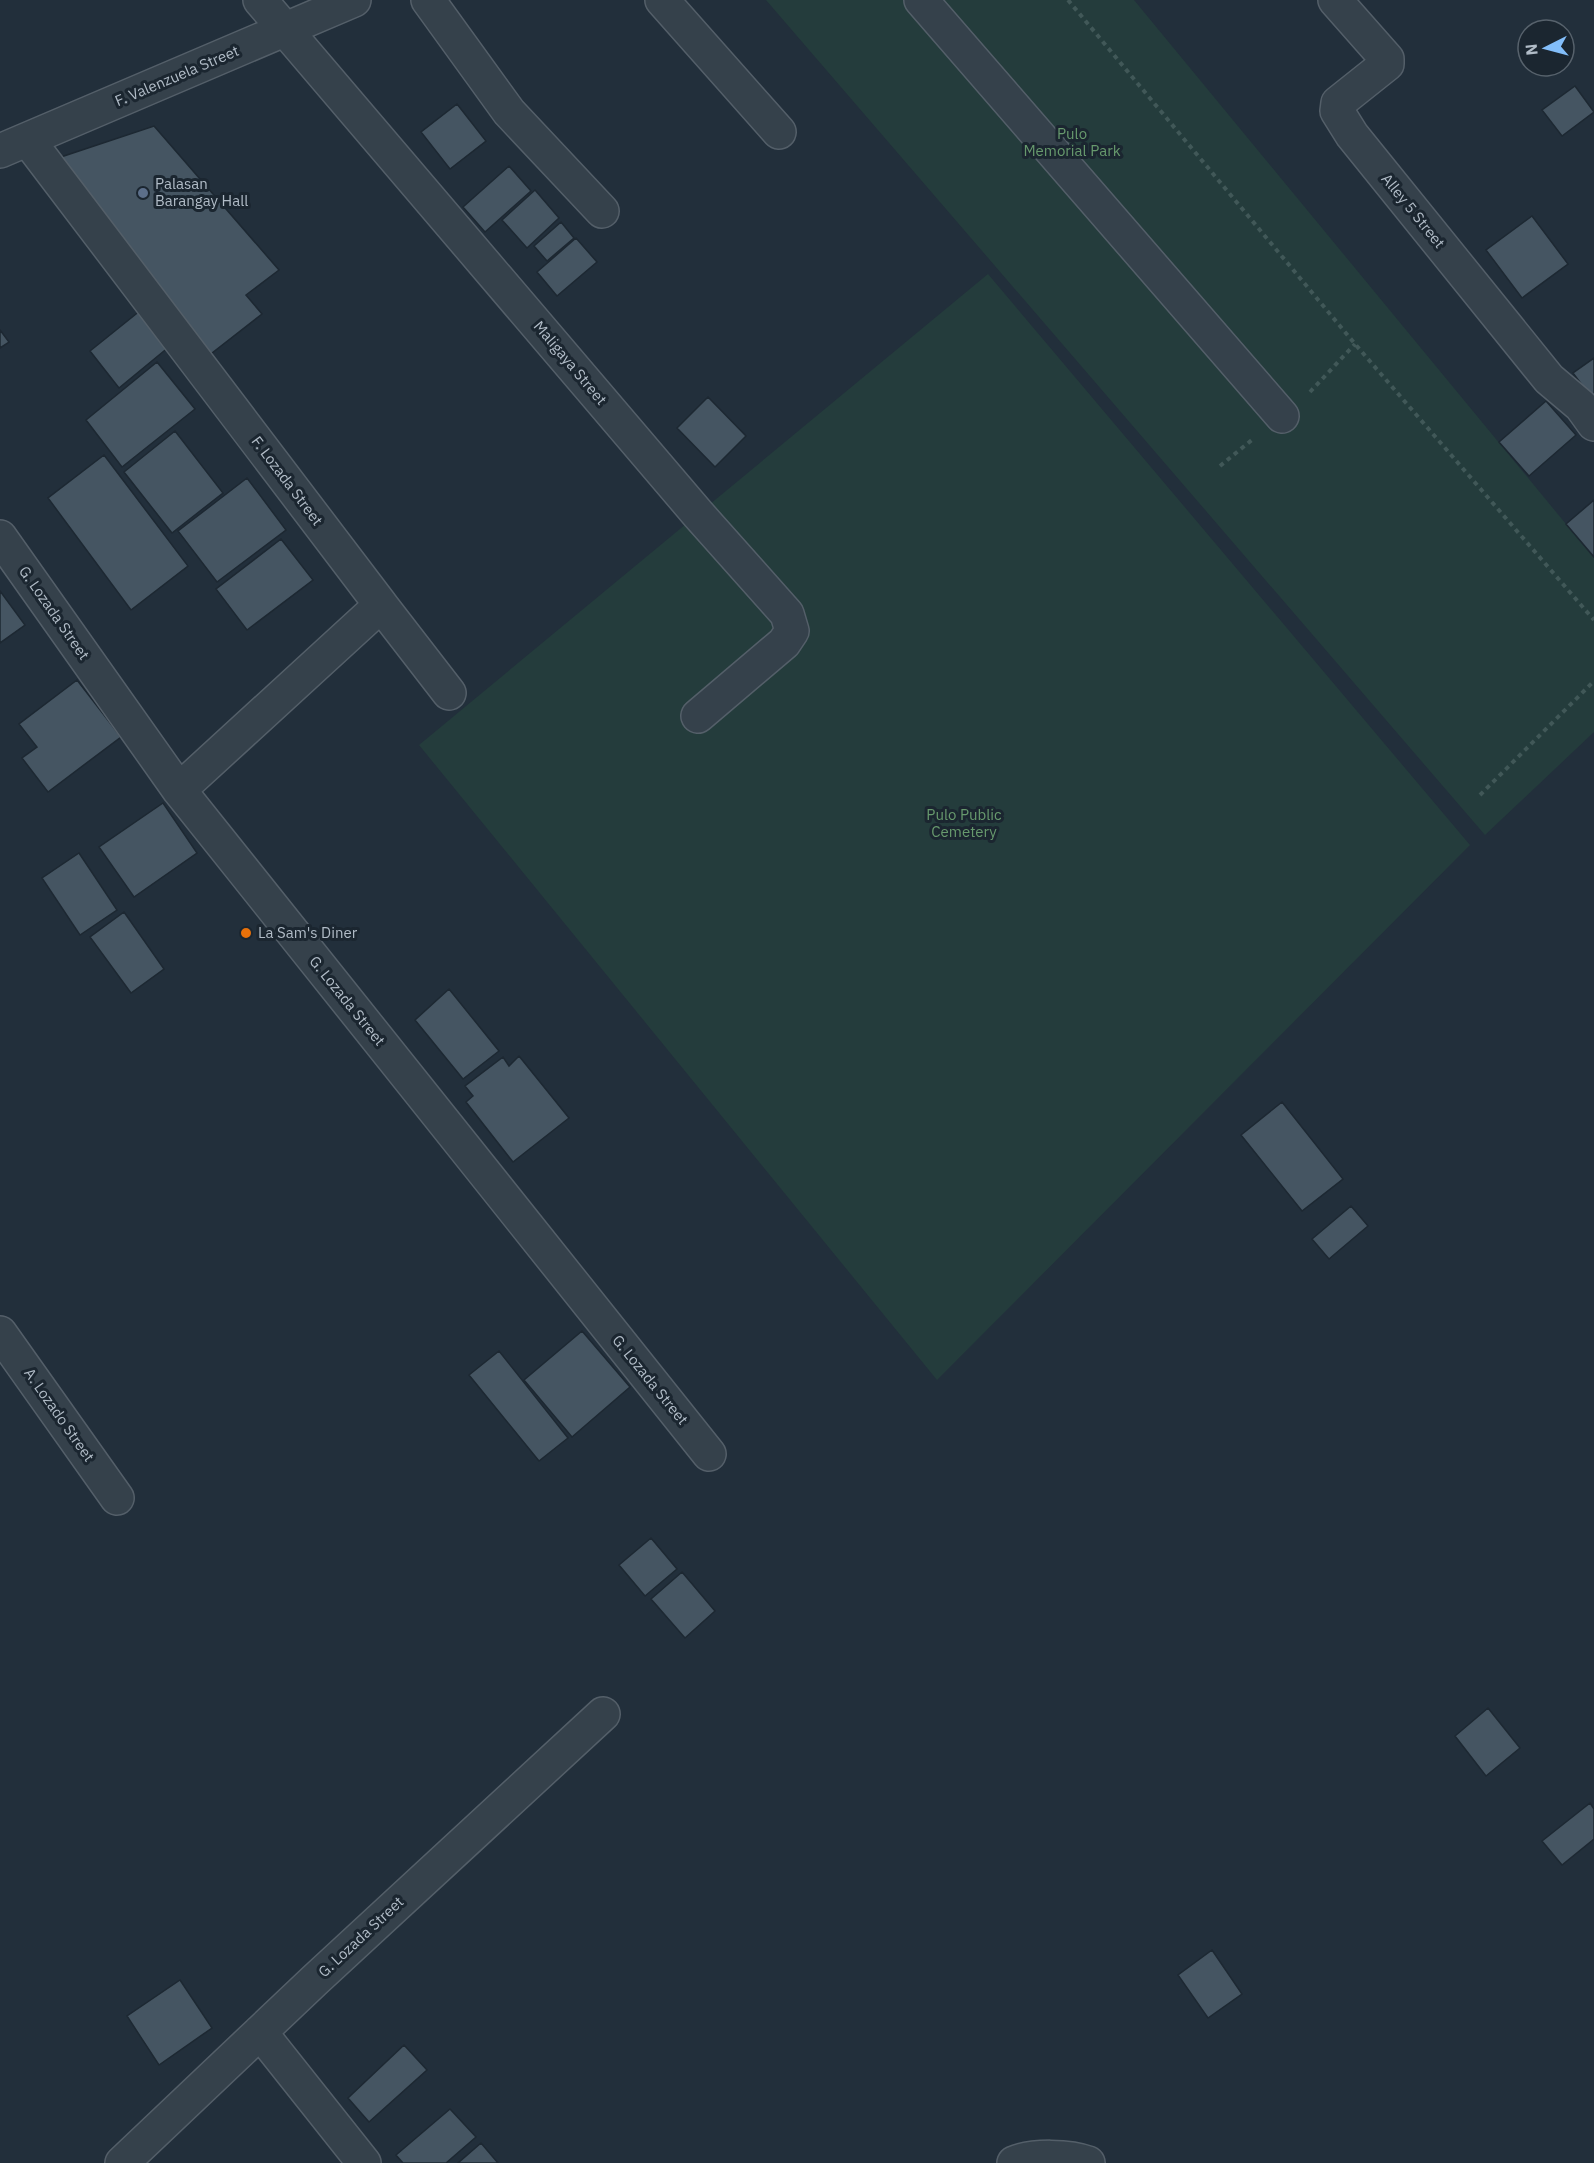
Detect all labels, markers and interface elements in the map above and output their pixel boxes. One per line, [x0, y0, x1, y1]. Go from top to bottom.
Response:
north arrow [1516, 18, 1576, 78]
street label: F. Valenzuela Street [112, 41, 242, 110]
text: N [1521, 43, 1542, 56]
park label: Pulo Memorial Park [1023, 124, 1121, 160]
street label: Alley 5 Street [1378, 170, 1449, 252]
place label: Palasan Barangay Hall [155, 174, 248, 210]
marker: Palasan Barangay Hall [136, 186, 150, 200]
street label: Maligaya Street [530, 317, 611, 409]
street label: F. Lozada Street [248, 432, 327, 529]
street label: G. Lozada Street [15, 562, 94, 663]
park label: Pulo Public Cemetery [926, 805, 1002, 841]
place label: La Sam's Diner [258, 923, 358, 942]
marker: La Sam's Diner [239, 926, 253, 940]
street label: G. Lozada Street [305, 952, 389, 1049]
street label: G. Lozada Street [608, 1331, 692, 1428]
street label: A. Lozado Street [20, 1364, 99, 1465]
street label: G. Lozada Street [314, 1892, 407, 1981]

